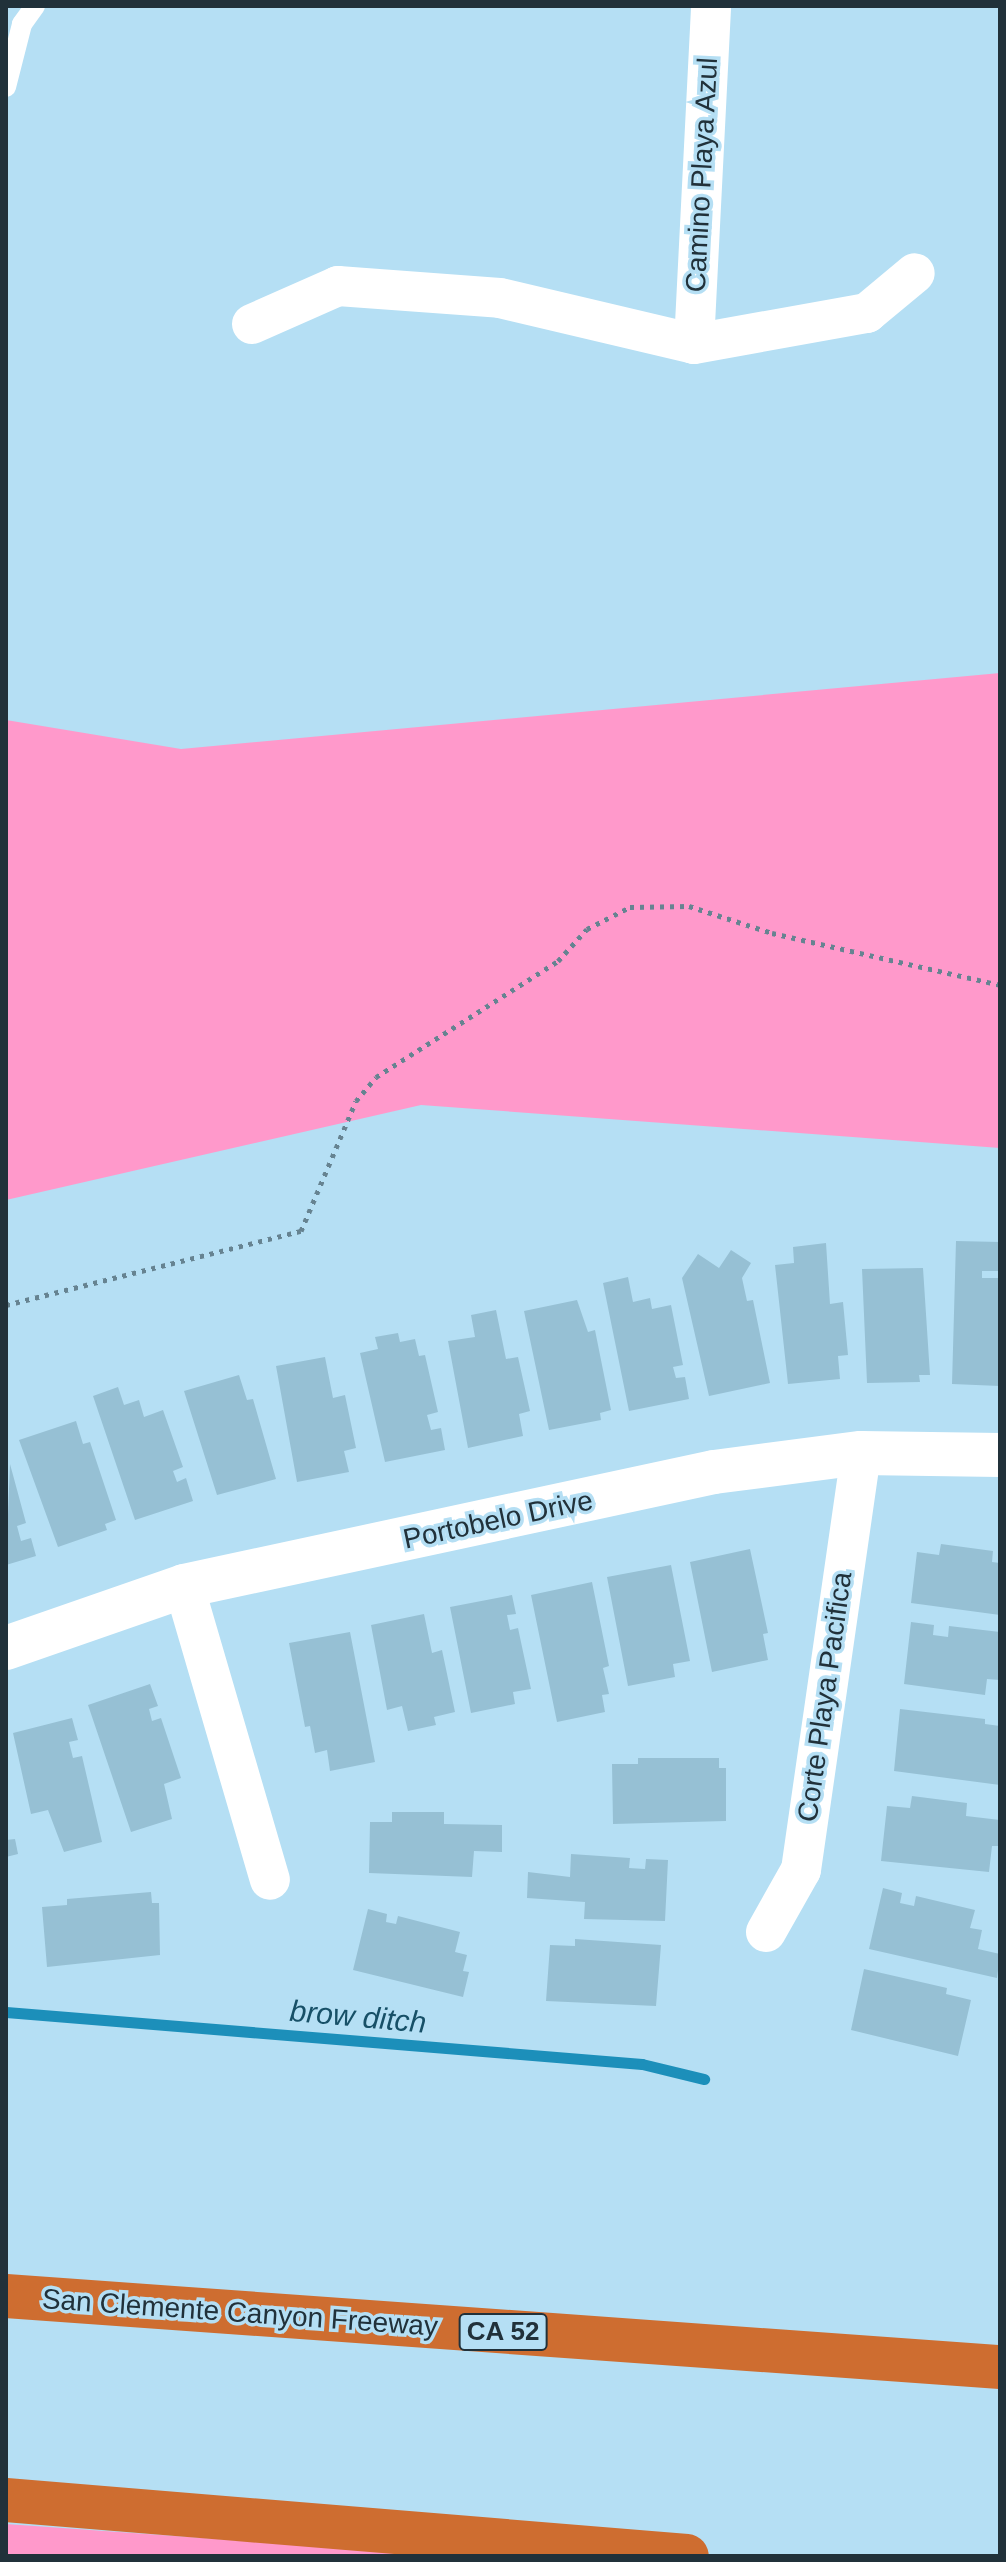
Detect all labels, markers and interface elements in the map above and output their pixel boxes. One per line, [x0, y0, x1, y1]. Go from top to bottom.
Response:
street label: Camino Playa Azul [679, 56, 725, 294]
street label: Portobelo Drive [400, 1484, 596, 1556]
street label: Corte Playa Pacifica [791, 1570, 859, 1824]
water label: brow ditch [288, 1993, 428, 2041]
street label: San Clemente Canyon Freeway [41, 2282, 439, 2344]
road number: CA 52 [457, 2310, 549, 2354]

